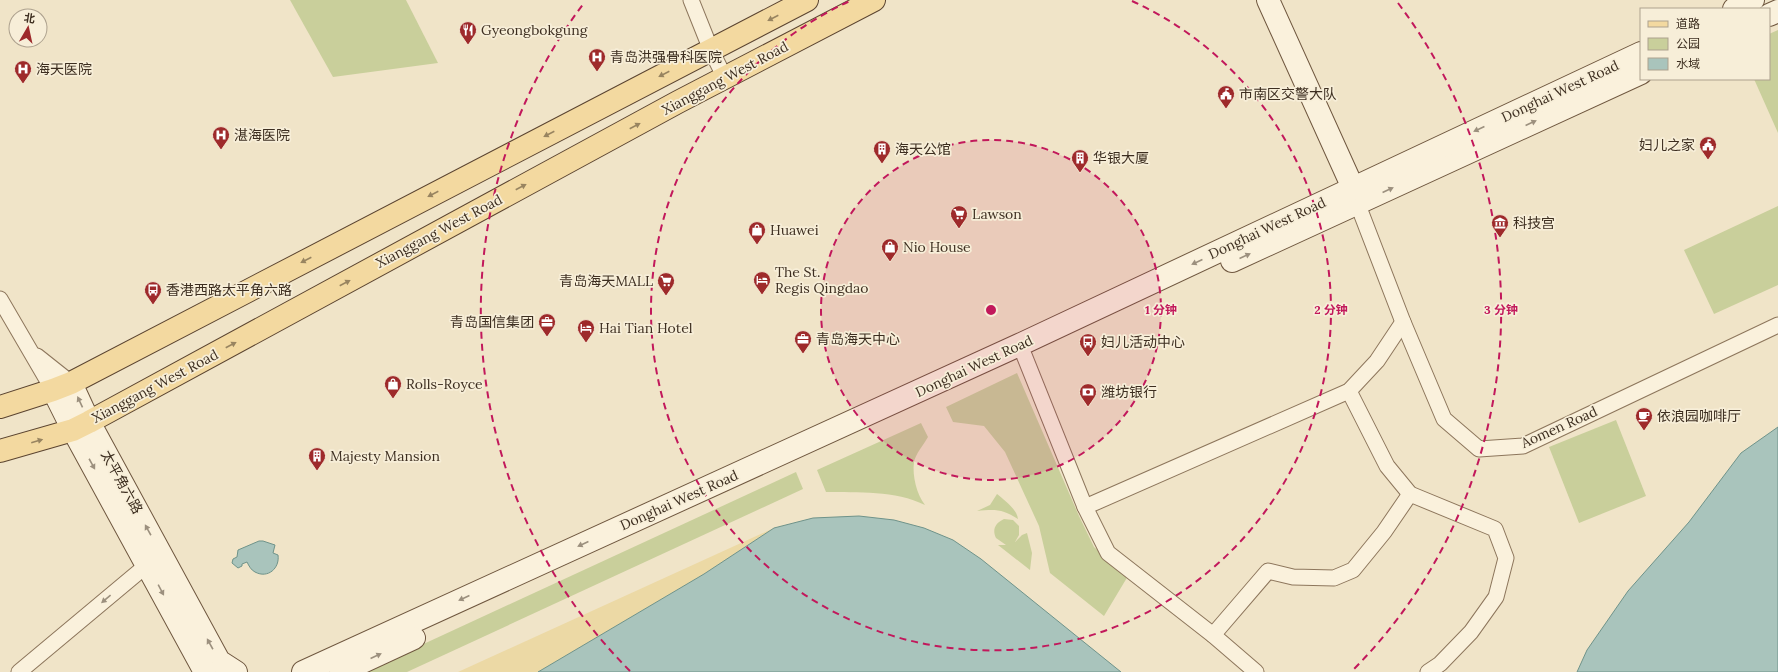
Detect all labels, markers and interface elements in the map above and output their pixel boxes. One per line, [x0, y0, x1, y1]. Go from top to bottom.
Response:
north arrow [8, 8, 48, 48]
legend [1640, 8, 1770, 80]
text: 北 [23, 10, 36, 26]
one-way arrow [767, 15, 779, 21]
text: 道路 [1676, 16, 1700, 31]
restaurant icon: Gyeongbokgung [458, 20, 478, 45]
place label: Gyeongbokgung [481, 21, 588, 39]
text: 公园 [1676, 36, 1700, 51]
street label: Xianggang West Road [659, 37, 791, 119]
hospital icon: 青岛洪强骨科医院 [587, 47, 607, 72]
place label: 青岛洪强骨科医院 [610, 48, 722, 66]
street label: Donghai West Road [1498, 56, 1622, 126]
text: 水域 [1676, 56, 1700, 71]
hospital icon: 海天医院 [13, 59, 33, 84]
place label: 海天医院 [36, 60, 92, 78]
one-way arrow [658, 71, 670, 78]
public building icon: 市南区交警大队 [1216, 84, 1236, 109]
place label: 市南区交警大队 [1239, 85, 1337, 103]
one-way arrow [1526, 120, 1537, 126]
one-way arrow [629, 122, 641, 129]
hospital icon: 湛海医院 [211, 125, 231, 150]
place label: 湛海医院 [234, 126, 290, 144]
one-way arrow [1473, 126, 1485, 132]
one-way arrow [543, 131, 555, 137]
public building icon: 妇儿之家 [1698, 135, 1718, 160]
place label: 妇儿之家 [1639, 136, 1695, 154]
building icon: 海天公馆 [872, 139, 892, 164]
place label: 海天公馆 [895, 140, 951, 158]
building icon: 华银大厦 [1070, 148, 1090, 173]
place label: 华银大厦 [1093, 149, 1149, 167]
one-way arrow [515, 184, 526, 191]
one-way arrow [1383, 187, 1394, 193]
street label: Xianggang West Road [373, 190, 505, 272]
one-way arrow [428, 191, 439, 197]
street label: Donghai West Road [1205, 193, 1329, 263]
supermarket icon: Lawson [949, 204, 969, 229]
place label: Lawson [972, 205, 1022, 223]
museum icon: 科技宫 [1490, 213, 1510, 238]
place label: 科技宫 [1513, 214, 1555, 232]
shop icon: Huawei [747, 220, 767, 245]
place label: Huawei [770, 221, 819, 239]
shop icon: Nio House [880, 237, 900, 262]
place label: Nio House [903, 238, 971, 256]
one-way arrow [1239, 253, 1250, 259]
one-way arrow [300, 257, 311, 264]
one-way arrow [1191, 259, 1202, 265]
place label: The St. Regis Qingdao [775, 263, 869, 297]
hotel icon: The St. Regis Qingdao [752, 270, 772, 295]
supermarket icon: 青岛海天MALL [656, 271, 676, 296]
place label: 青岛海天MALL [559, 272, 653, 290]
one-way arrow [339, 279, 351, 286]
bus stop icon: 香港西路太平角六路 [143, 280, 163, 305]
place label: 香港西路太平角六路 [166, 281, 292, 299]
text: 1 分钟 [1145, 302, 1177, 317]
text: 2 分钟 [1314, 302, 1348, 317]
text: 3 分钟 [1484, 302, 1518, 317]
centre of rings [984, 303, 998, 317]
office icon: 青岛国信集团 [537, 312, 557, 337]
place label: 青岛国信集团 [450, 313, 534, 331]
hotel icon: Hai Tian Hotel [576, 318, 596, 343]
place label: Hai Tian Hotel [599, 319, 693, 337]
office icon: 青岛海天中心 [793, 329, 813, 354]
place label: 青岛海天中心 [816, 330, 900, 348]
street label: Donghai West Road [912, 331, 1036, 401]
bus stop icon: 妇儿活动中心 [1078, 332, 1098, 357]
place label: 妇儿活动中心 [1101, 333, 1185, 351]
one-way arrow [225, 341, 236, 348]
street label: Xianggang West Road [89, 345, 221, 427]
shop icon: Rolls-Royce [383, 374, 403, 399]
place label: Rolls-Royce [406, 375, 483, 393]
bank icon: 潍坊银行 [1078, 382, 1098, 407]
place label: 潍坊银行 [1101, 383, 1157, 401]
one-way arrow [77, 397, 83, 408]
street label: Aomen Road [1517, 402, 1600, 452]
cafe icon: 依浪园咖啡厅 [1634, 406, 1654, 431]
place label: 依浪园咖啡厅 [1657, 407, 1741, 425]
one-way arrow [31, 438, 43, 444]
building icon: Majesty Mansion [307, 446, 327, 471]
street label: 太平角六路 [97, 447, 147, 517]
place label: Majesty Mansion [330, 447, 440, 465]
one-way arrow [88, 458, 95, 470]
street label: Donghai West Road [617, 466, 741, 534]
one-way arrow [144, 524, 151, 536]
one-way arrow [576, 542, 588, 548]
one-way arrow [157, 585, 164, 596]
one-way arrow [101, 594, 111, 603]
one-way arrow [459, 595, 470, 601]
one-way arrow [207, 638, 213, 650]
one-way arrow [371, 653, 382, 659]

